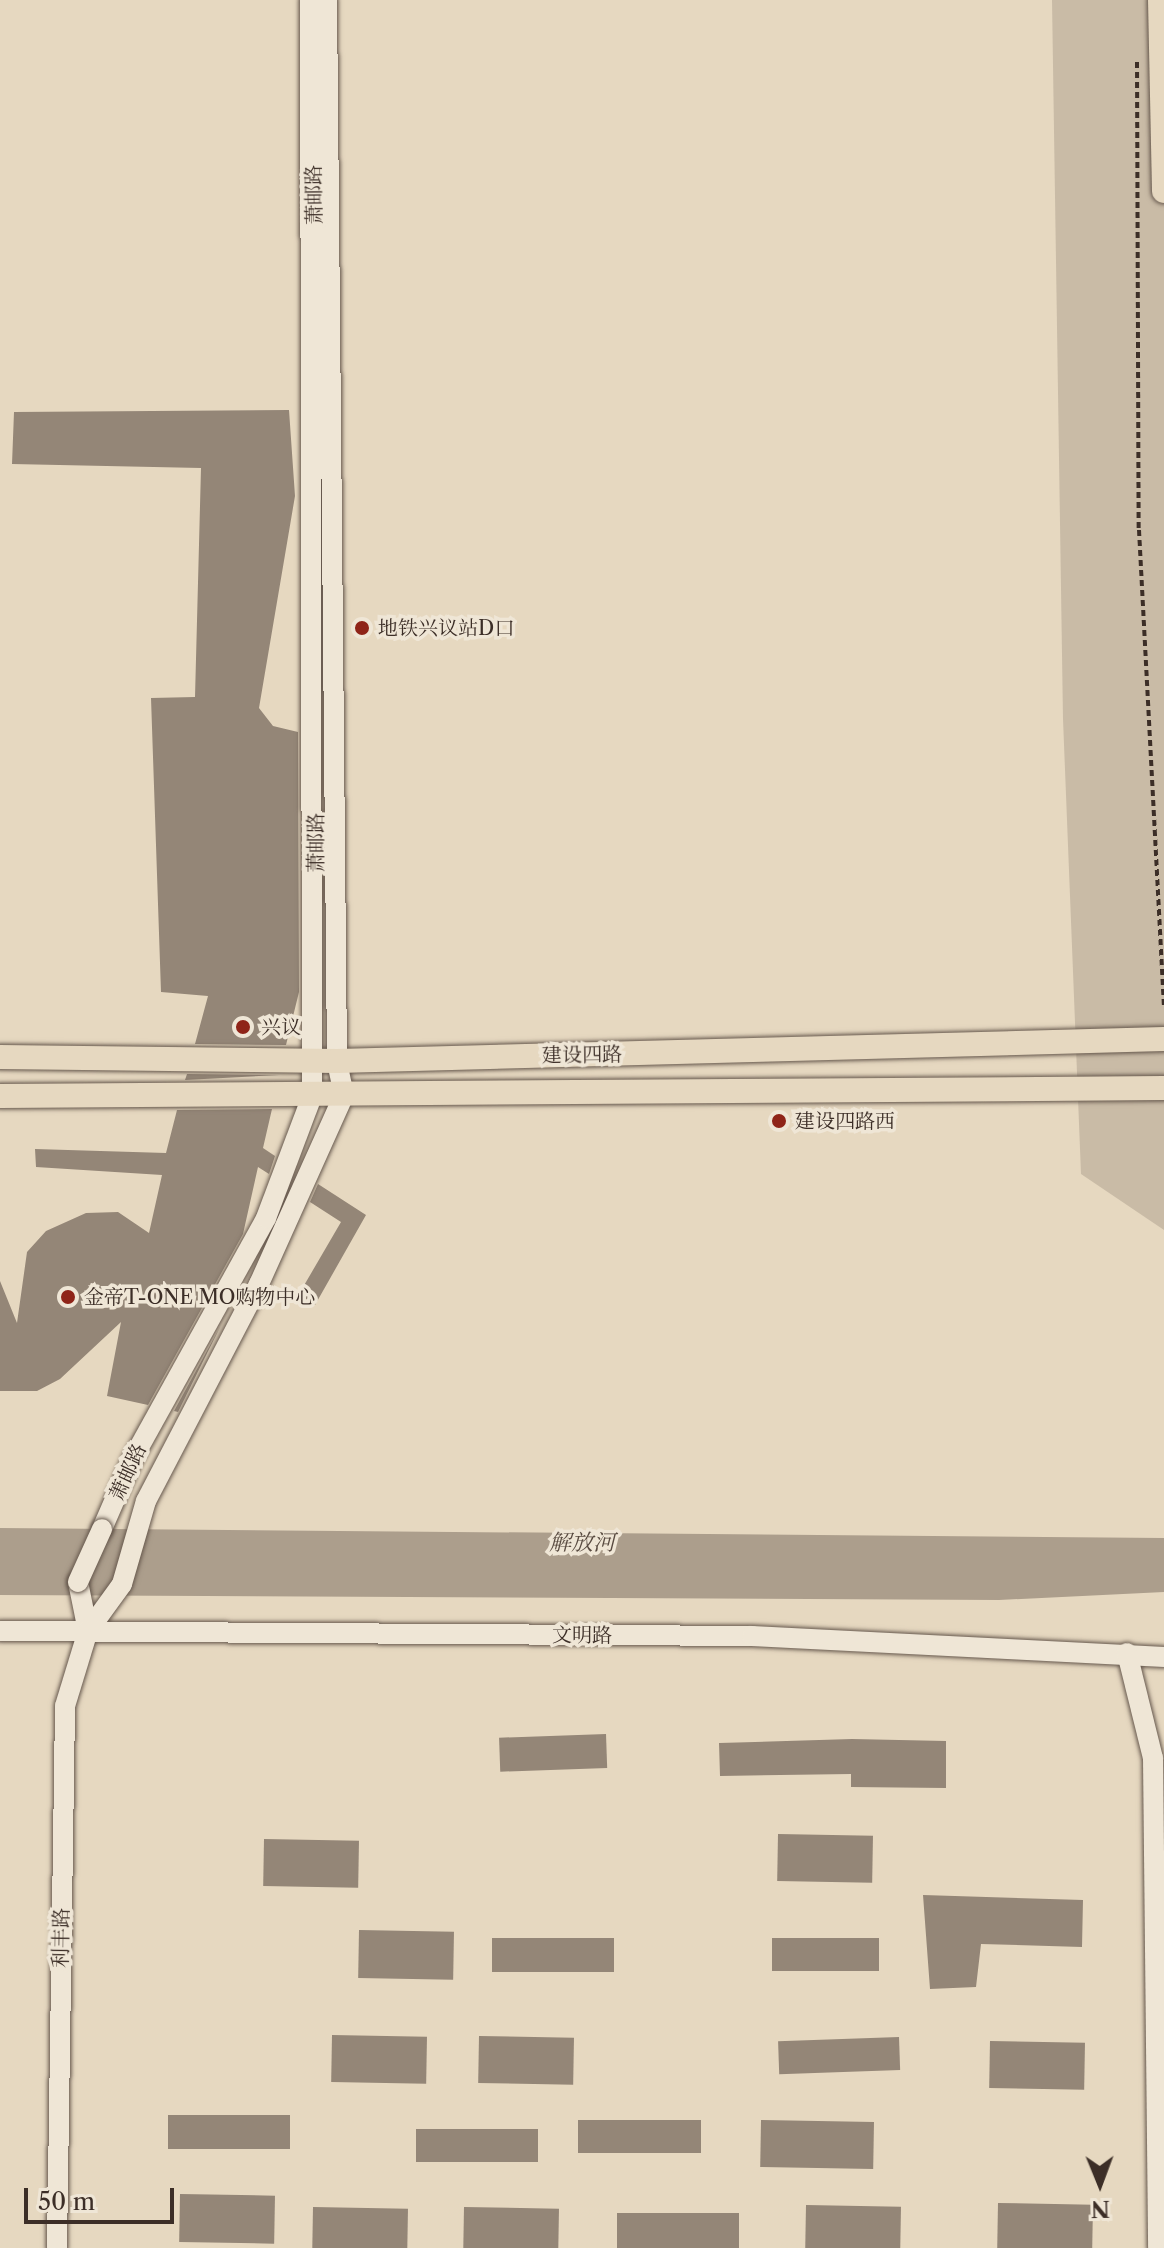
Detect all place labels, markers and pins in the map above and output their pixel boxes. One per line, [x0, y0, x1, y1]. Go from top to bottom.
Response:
place label: 地铁兴议站D口 [378, 616, 514, 640]
marker: 地铁兴议站D口 [353, 619, 371, 637]
place label: 兴议 [261, 1015, 301, 1039]
marker: 兴议 [232, 1016, 254, 1038]
place label: 建设四路西 [795, 1109, 895, 1133]
marker: 建设四路西 [770, 1112, 788, 1130]
place label: 金帝T-ONE MO购物中心 [84, 1285, 315, 1309]
marker: 金帝T-ONE MO购物中心 [59, 1288, 77, 1306]

